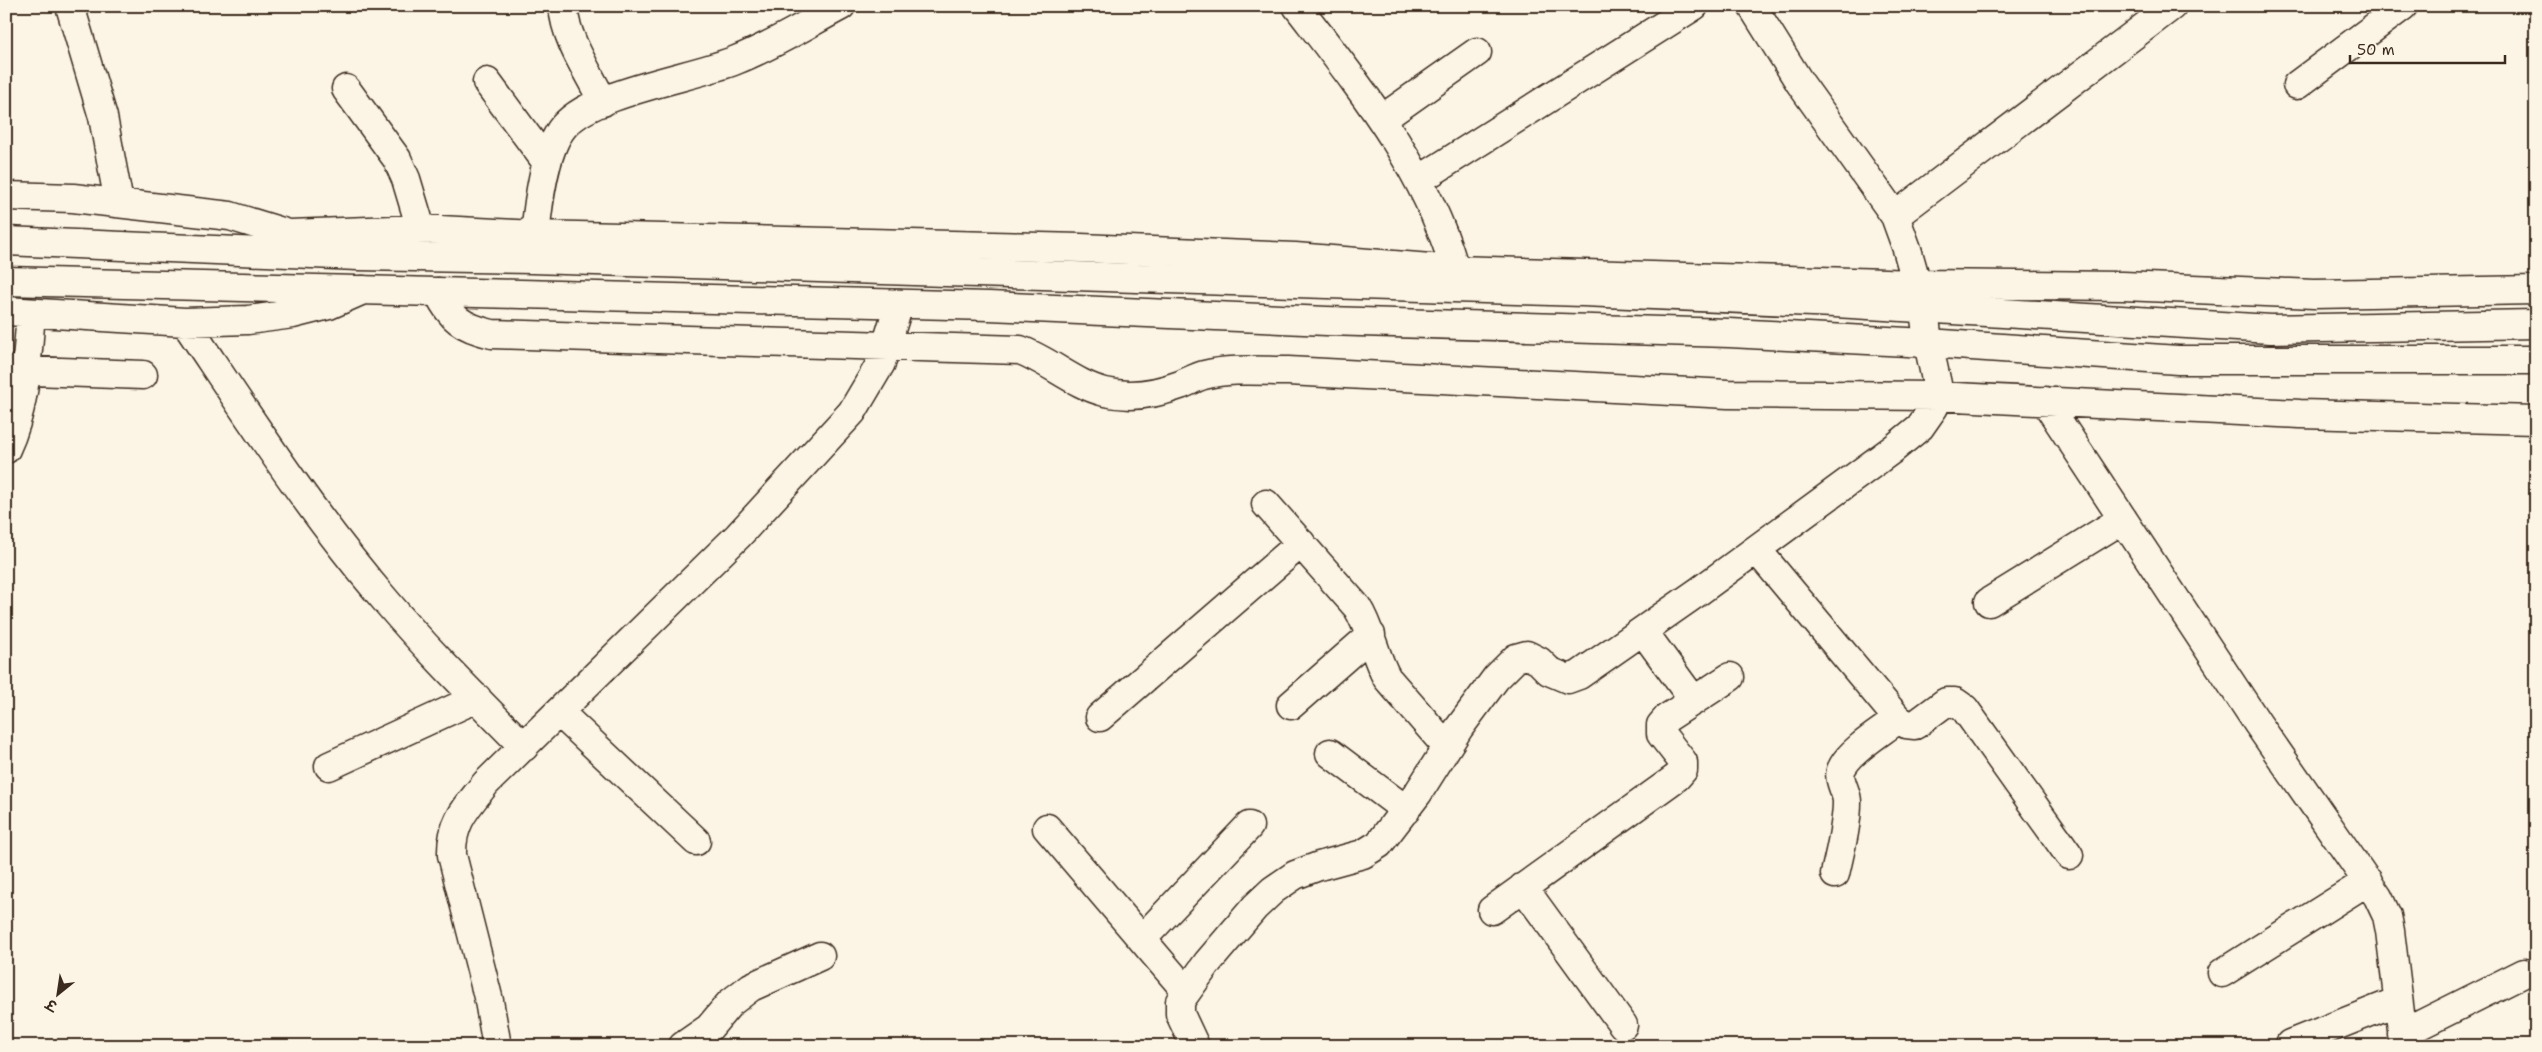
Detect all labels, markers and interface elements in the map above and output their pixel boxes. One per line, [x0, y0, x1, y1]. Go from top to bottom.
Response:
scale bar [2350, 32, 2504, 64]
text: 50 m [2357, 40, 2395, 60]
north arrow [32, 970, 82, 1020]
text: उ [42, 994, 62, 1016]

